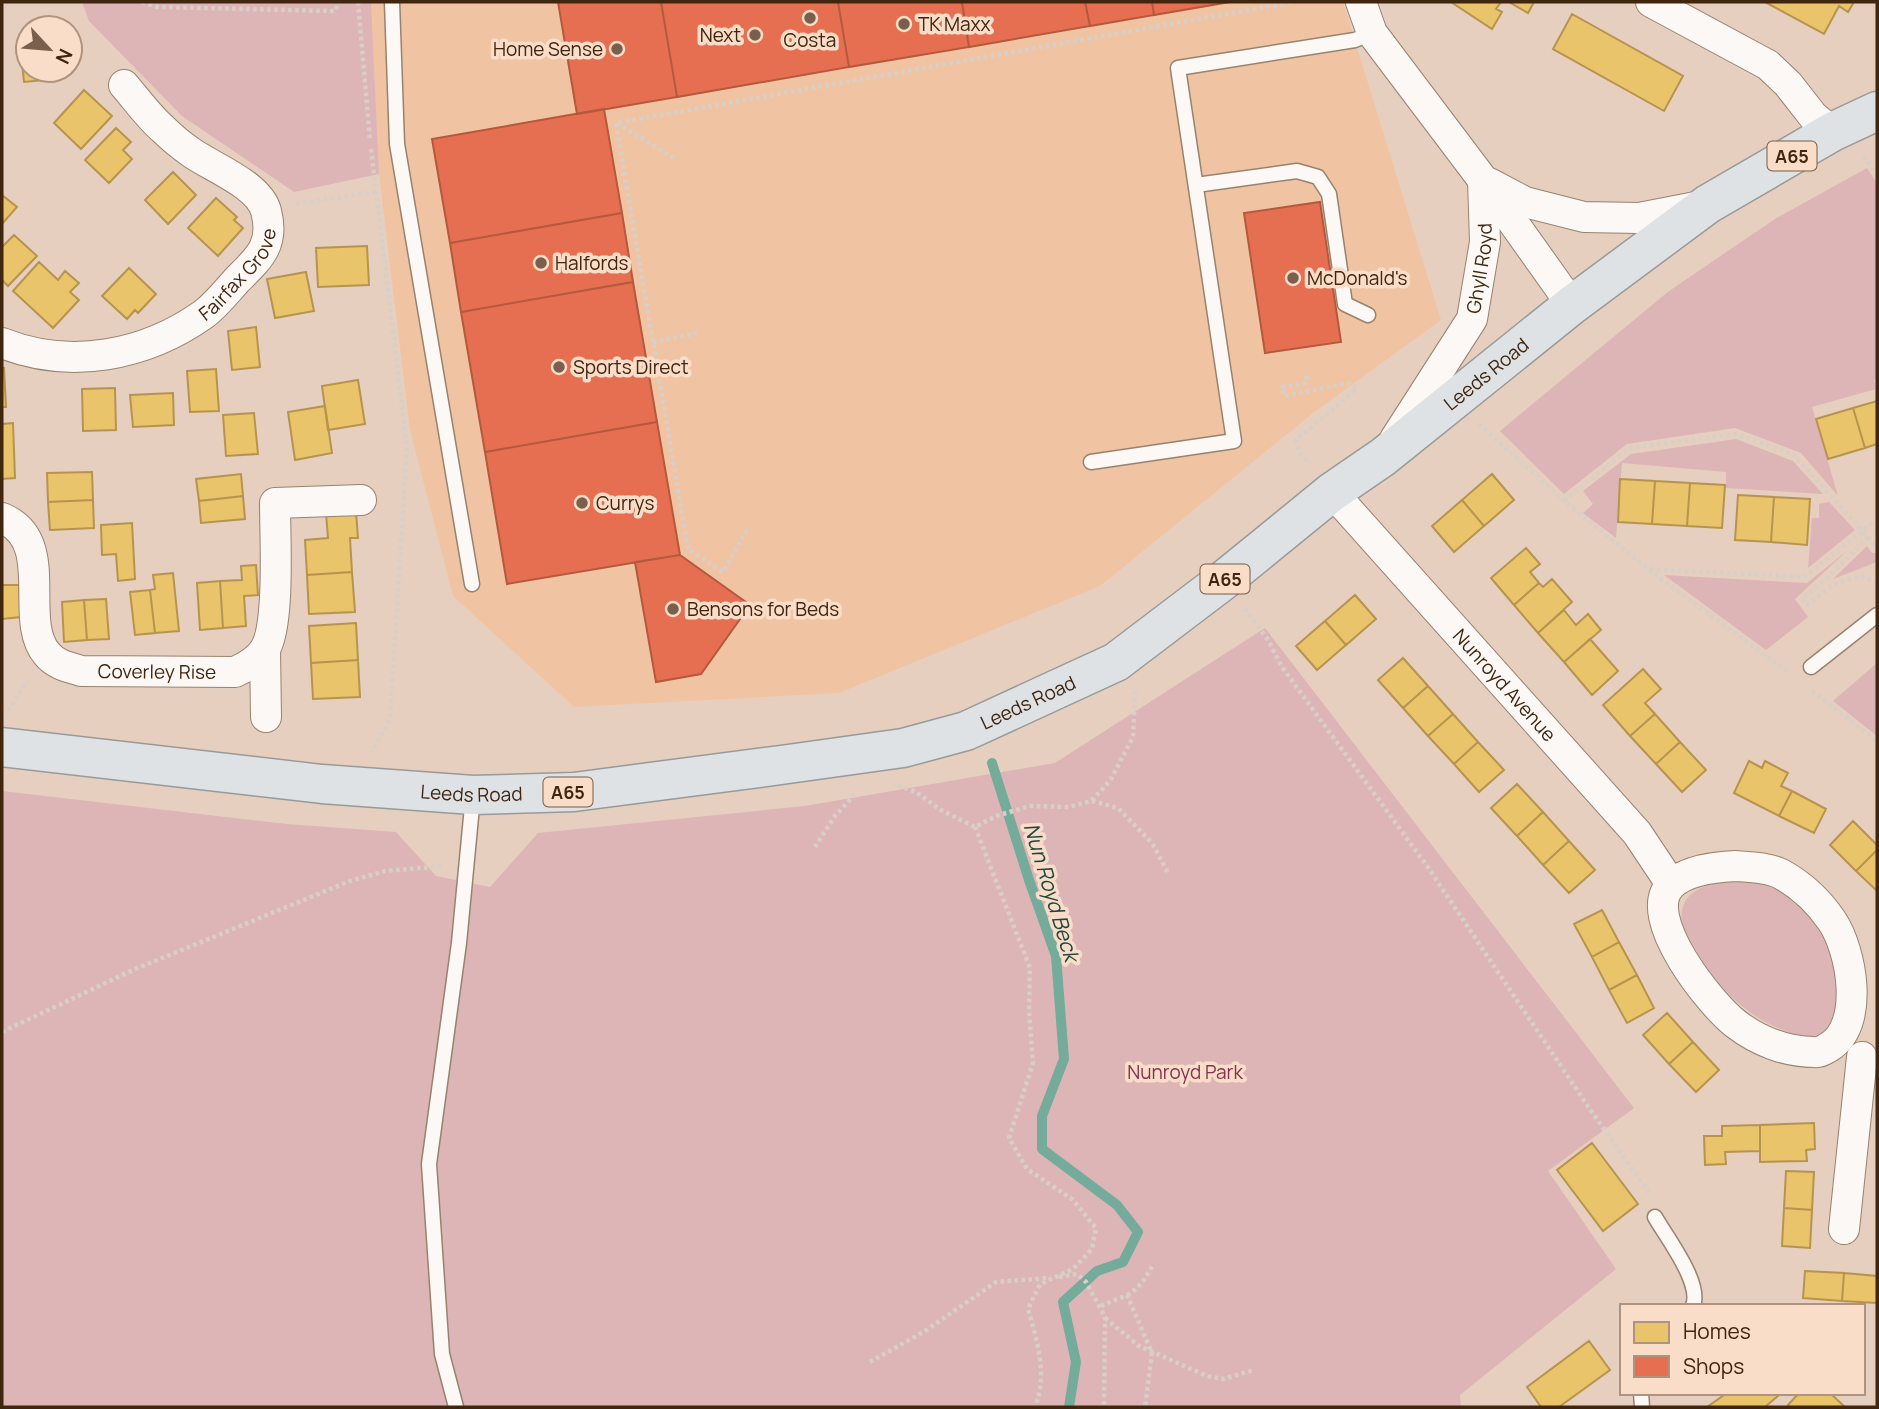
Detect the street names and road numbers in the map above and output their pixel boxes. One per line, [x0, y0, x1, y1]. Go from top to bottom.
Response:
road number: A65 [1768, 141, 1816, 170]
street label: Ghyll Royd [1460, 223, 1498, 315]
street label: Fairfax Grove [193, 227, 282, 326]
street label: Leeds Road [1438, 332, 1534, 416]
road number: A65 [1200, 564, 1250, 594]
street label: Nunroyd Avenue [1447, 623, 1562, 747]
street label: Coverley Rise [98, 658, 216, 685]
street label: Leeds Road [976, 669, 1080, 736]
street label: Leeds Road [420, 778, 523, 808]
road number: A65 [544, 778, 592, 806]

